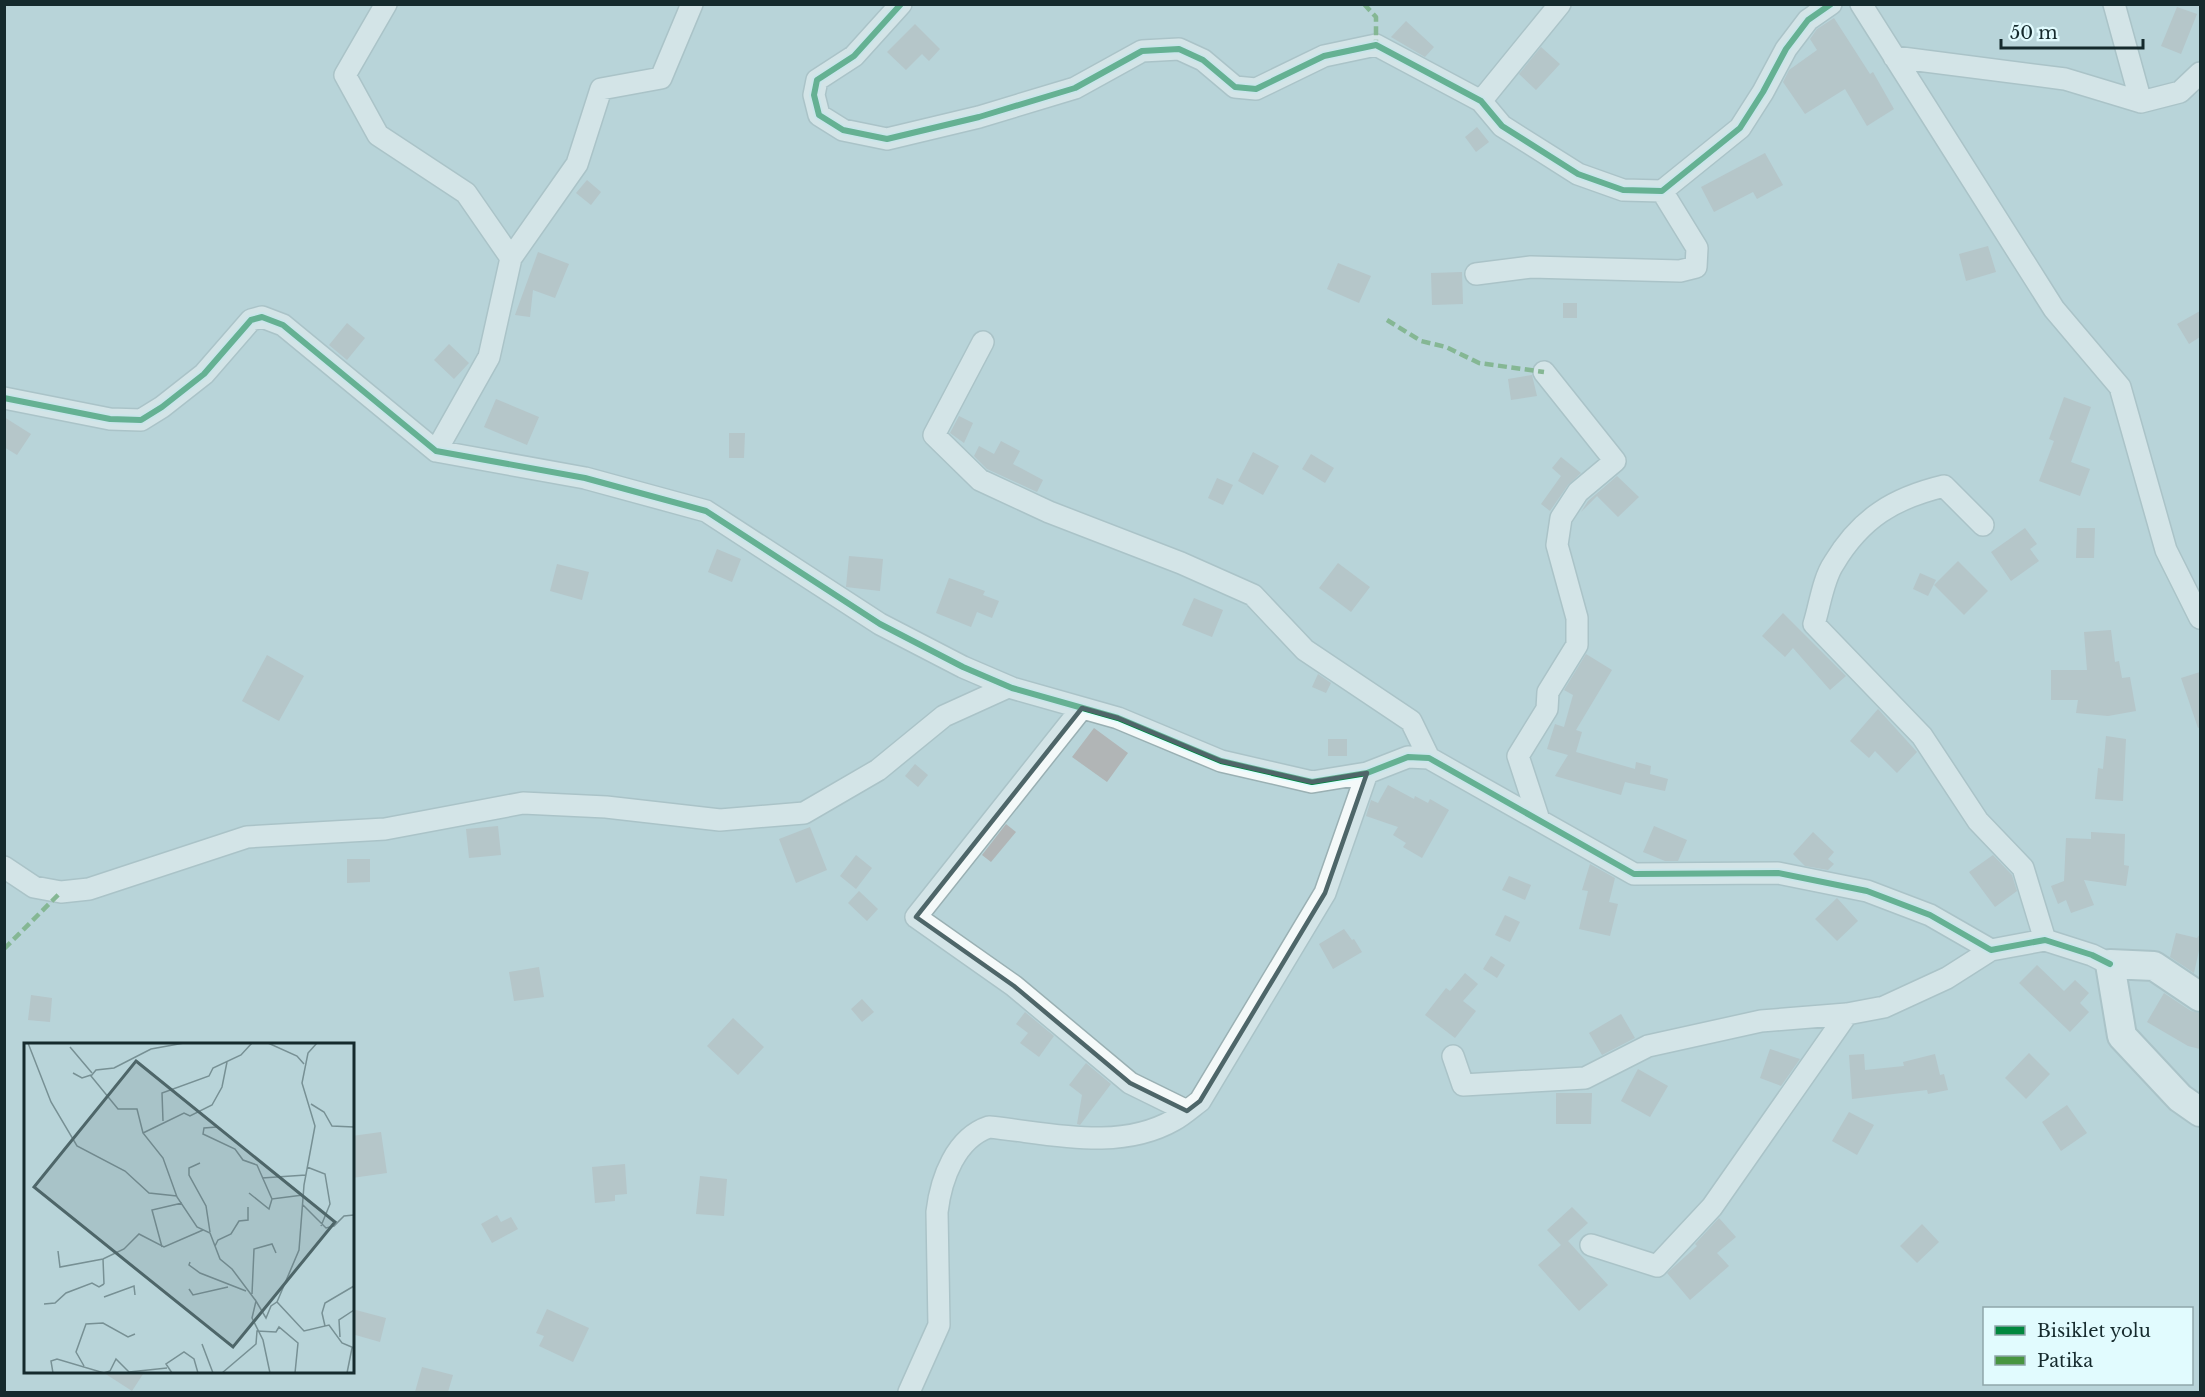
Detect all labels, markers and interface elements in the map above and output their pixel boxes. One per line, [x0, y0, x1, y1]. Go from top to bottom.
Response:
scale bar [2001, 12, 2144, 50]
text: 50 m [2010, 22, 2058, 44]
inset map [24, 1043, 354, 1373]
legend [1983, 1307, 2193, 1385]
text: Bisiklet yolu [2037, 1320, 2151, 1342]
text: Patika [2037, 1350, 2093, 1372]

